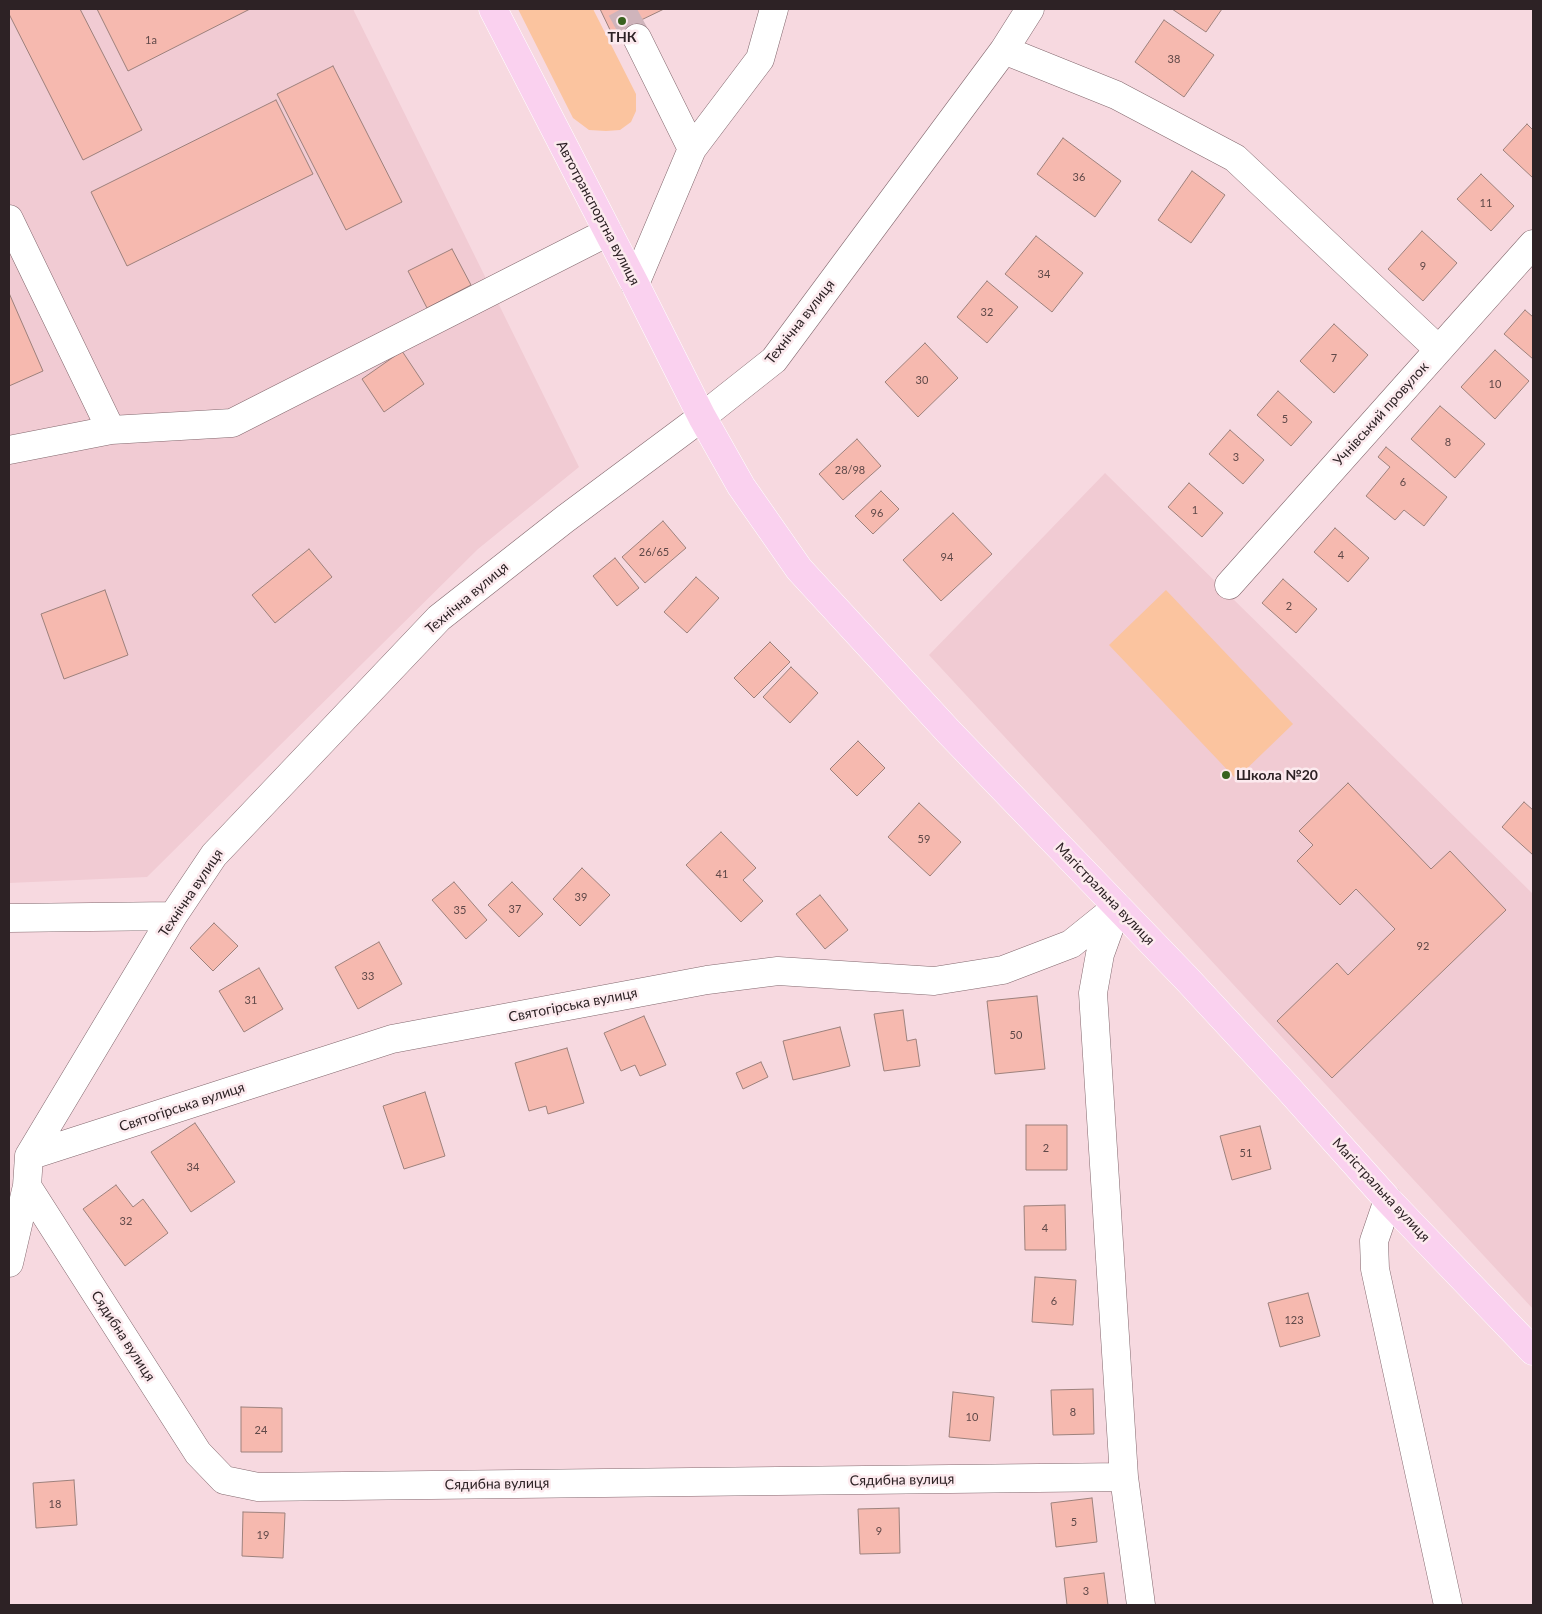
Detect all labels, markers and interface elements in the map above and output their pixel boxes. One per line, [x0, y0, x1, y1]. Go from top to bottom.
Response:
marker: ТНК [616, 15, 628, 27]
place label: ТНК [608, 29, 636, 45]
house number: 1а [145, 33, 157, 47]
house number: 38 [1168, 52, 1180, 66]
street label: Автотранспортна вулиця [553, 138, 643, 288]
house number: 36 [1073, 170, 1085, 184]
house number: 11 [1480, 196, 1492, 210]
house number: 9 [1420, 259, 1426, 273]
house number: 34 [1038, 267, 1050, 281]
street label: Технічна вулиця [762, 276, 838, 368]
house number: 32 [981, 305, 993, 319]
house number: 7 [1331, 351, 1337, 365]
street label: Учнівський провулок [1330, 359, 1432, 469]
house number: 30 [916, 373, 928, 387]
house number: 10 [1489, 377, 1501, 391]
house number: 5 [1282, 412, 1288, 426]
house number: 8 [1445, 435, 1451, 449]
house number: 3 [1233, 450, 1239, 464]
house number: 28/98 [835, 463, 865, 477]
house number: 6 [1400, 475, 1406, 489]
house number: 1 [1192, 503, 1198, 517]
house number: 96 [871, 506, 883, 520]
house number: 26/65 [639, 545, 669, 559]
house number: 4 [1338, 548, 1344, 562]
house number: 94 [941, 550, 953, 564]
street label: Технічна вулиця [422, 559, 512, 637]
house number: 2 [1286, 599, 1292, 613]
place label: Школа №20 [1236, 767, 1318, 783]
marker: Школа №20 [1220, 769, 1232, 781]
house number: 59 [918, 832, 930, 846]
street label: Магістральна вулиця [1052, 839, 1158, 949]
street label: Технічна вулиця [155, 846, 227, 940]
house number: 41 [716, 867, 728, 881]
house number: 39 [575, 890, 587, 904]
house number: 37 [509, 902, 521, 916]
house number: 35 [454, 903, 466, 917]
house number: 92 [1417, 939, 1429, 953]
house number: 33 [362, 969, 374, 983]
street label: Святогірська вулиця [507, 984, 639, 1026]
house number: 31 [245, 993, 257, 1007]
house number: 50 [1010, 1028, 1022, 1042]
street label: Святогірська вулиця [117, 1079, 247, 1135]
street label: Магістральна вулиця [1329, 1135, 1433, 1245]
house number: 2 [1043, 1141, 1049, 1155]
house number: 51 [1240, 1146, 1252, 1160]
house number: 34 [187, 1160, 199, 1174]
house number: 32 [120, 1214, 132, 1228]
house number: 4 [1042, 1221, 1048, 1235]
street label: Сядибна вулиця [88, 1288, 158, 1384]
house number: 6 [1051, 1294, 1057, 1308]
house number: 123 [1284, 1313, 1304, 1327]
house number: 8 [1070, 1405, 1076, 1419]
house number: 10 [966, 1410, 978, 1424]
house number: 24 [255, 1423, 267, 1437]
street label: Сядибна вулиця [850, 1471, 954, 1489]
street label: Сядибна вулиця [445, 1475, 549, 1493]
house number: 18 [49, 1497, 61, 1511]
house number: 5 [1071, 1515, 1077, 1529]
house number: 9 [876, 1524, 882, 1538]
house number: 19 [257, 1528, 269, 1542]
house number: 3 [1083, 1584, 1089, 1598]

